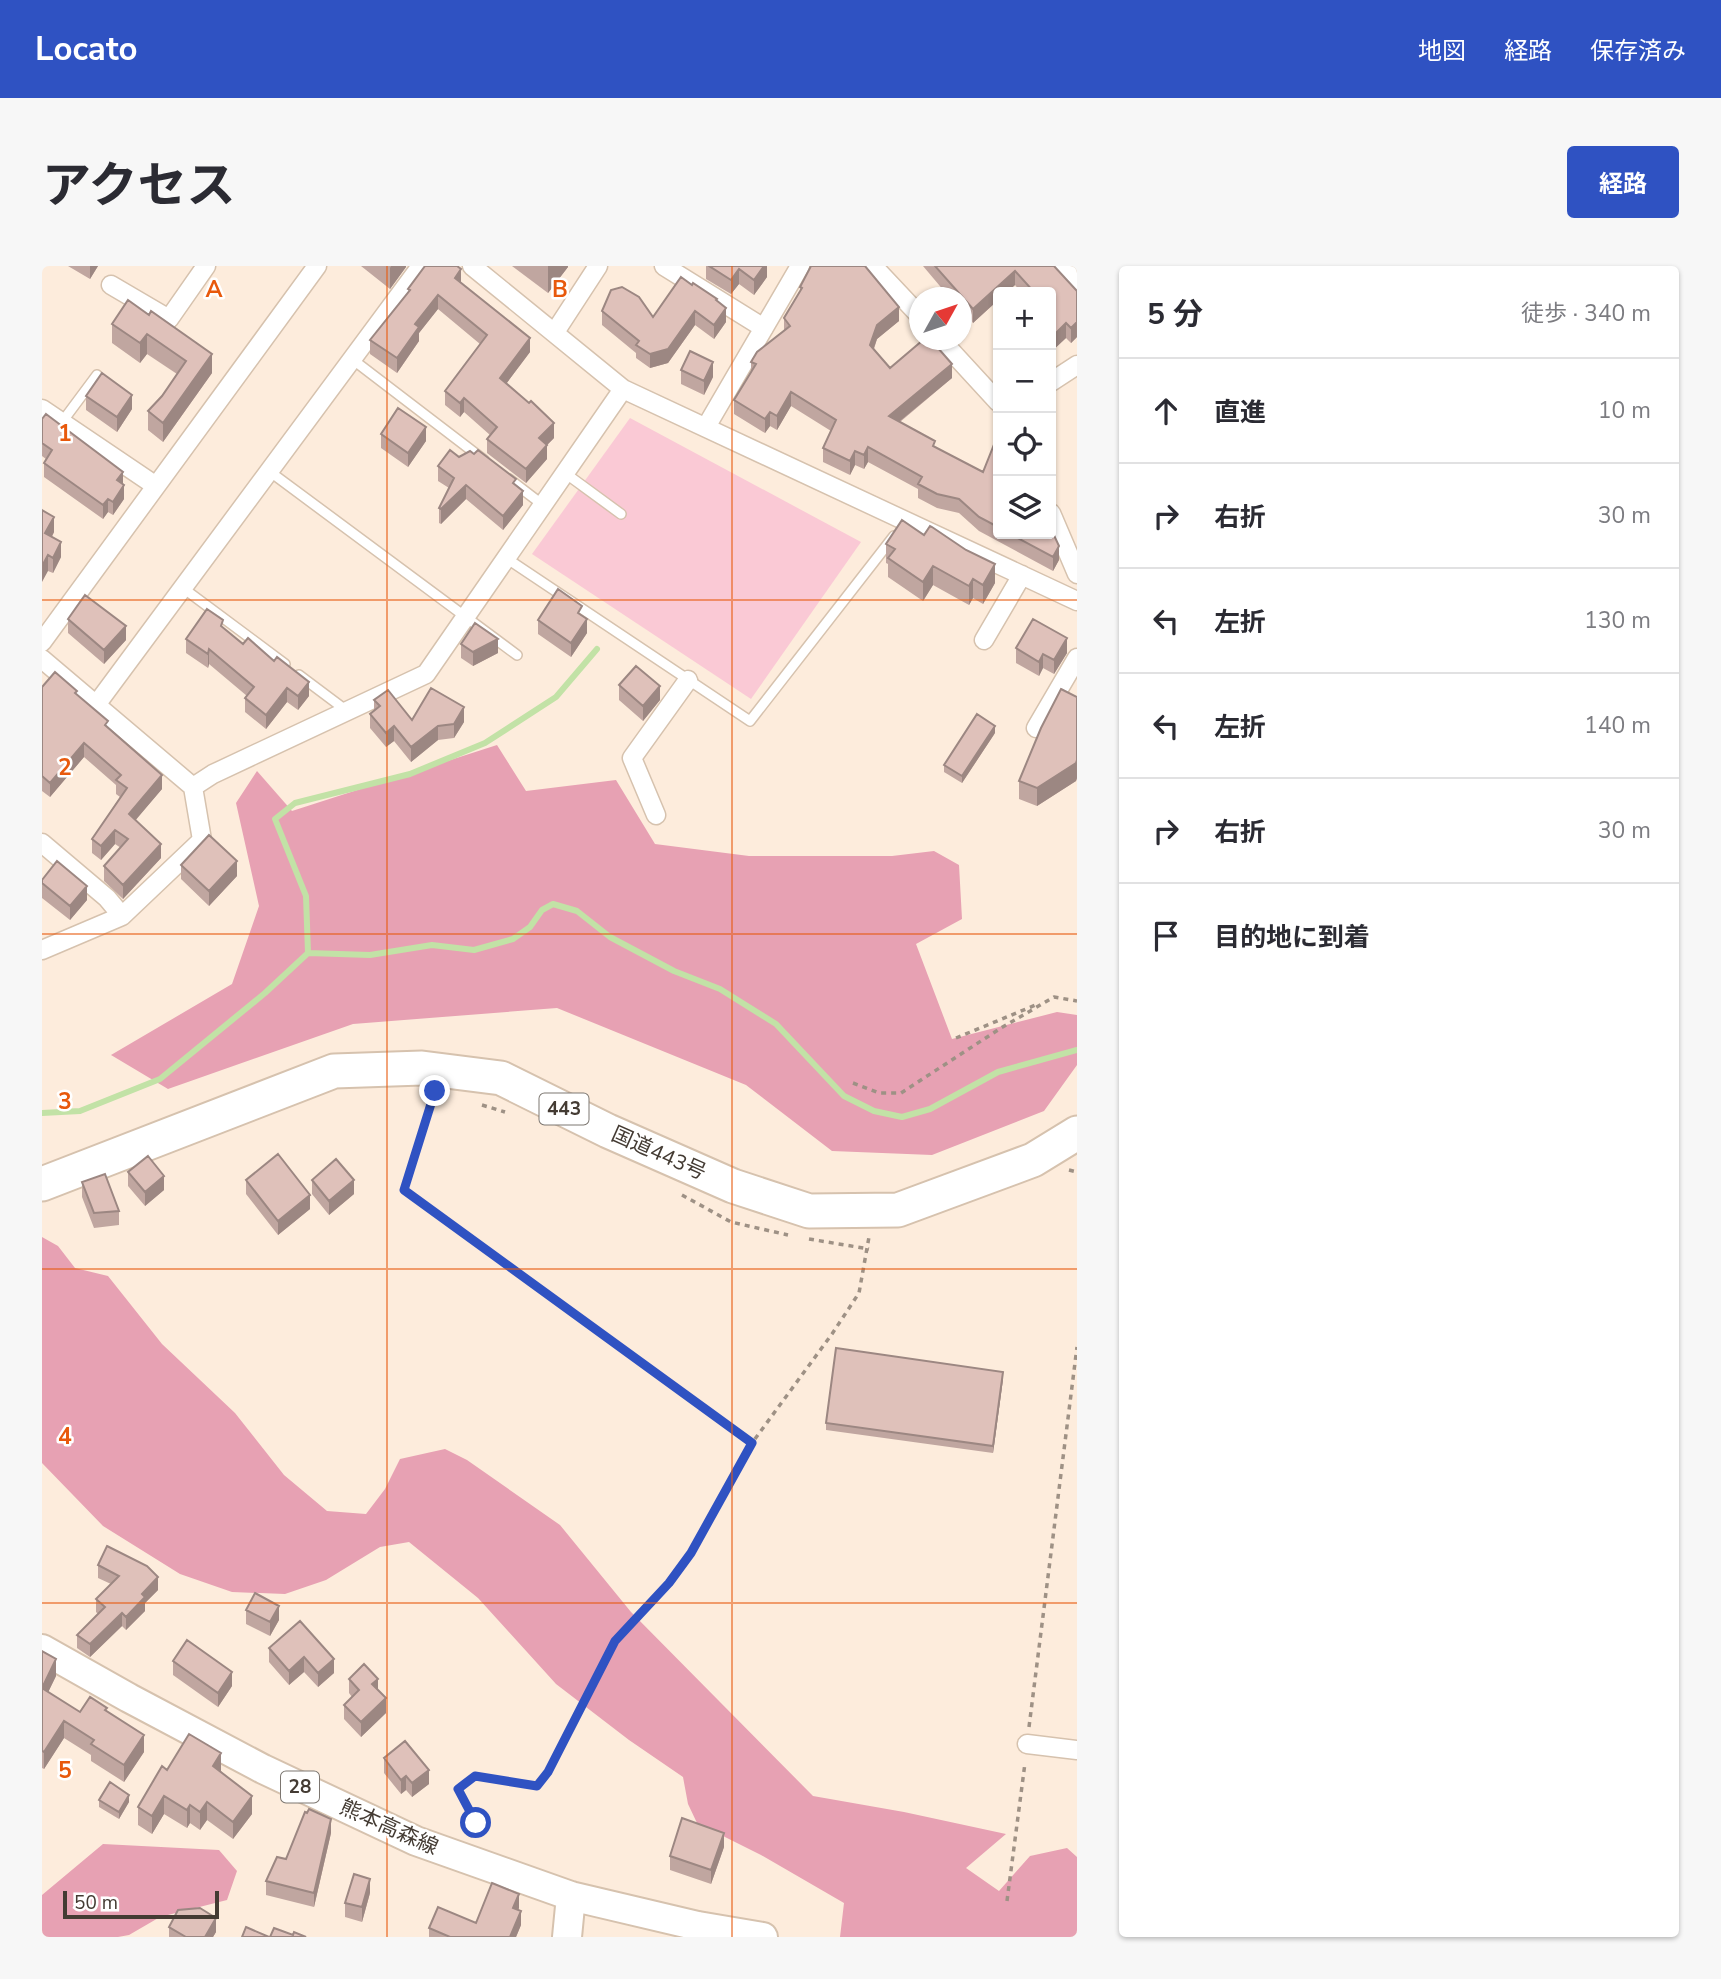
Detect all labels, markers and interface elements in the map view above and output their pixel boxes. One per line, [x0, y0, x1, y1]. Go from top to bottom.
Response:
text: Locato [35, 27, 137, 72]
text: 地図 [1418, 35, 1466, 67]
text: 経路 [1504, 35, 1552, 67]
text: 保存済み [1590, 35, 1686, 67]
button: 経路 [1567, 146, 1679, 218]
text: アクセス [42, 152, 236, 219]
text: A [205, 274, 223, 305]
text: B [552, 274, 568, 305]
north arrow [909, 287, 972, 350]
map controls [993, 287, 1056, 539]
button: + [993, 287, 1056, 350]
text: 5 分 [1147, 294, 1203, 335]
text: 徒歩 · 340 m [1521, 298, 1651, 329]
button: − [993, 350, 1056, 413]
icon: ahead [1147, 392, 1185, 430]
text: 直進 [1214, 395, 1266, 430]
text: 10 m [1598, 395, 1651, 426]
button: locate [993, 413, 1056, 476]
text: 1 [58, 418, 72, 449]
button: layers [993, 476, 1056, 539]
icon: right [1147, 497, 1185, 535]
text: 右折 [1214, 500, 1266, 535]
text: 30 m [1598, 500, 1651, 531]
icon: left [1147, 602, 1185, 640]
text: 左折 [1214, 605, 1266, 640]
text: 130 m [1584, 605, 1651, 636]
icon: left [1147, 707, 1185, 745]
text: 左折 [1214, 710, 1266, 745]
text: 140 m [1584, 710, 1651, 741]
text: 2 [58, 752, 72, 783]
icon: right [1147, 812, 1185, 850]
text: 右折 [1214, 815, 1266, 850]
text: 30 m [1598, 815, 1651, 846]
icon: arrive [1147, 917, 1185, 955]
text: 目的地に到着 [1214, 920, 1370, 955]
route end [419, 1075, 450, 1106]
text: 3 [58, 1086, 72, 1117]
road number: 443 [540, 1094, 588, 1124]
street label: 国道443号 [607, 1120, 711, 1186]
text: 4 [58, 1421, 72, 1452]
text: 5 [58, 1755, 72, 1786]
road number: 28 [281, 1772, 319, 1802]
street label: 熊本高森線 [335, 1793, 443, 1861]
route start [460, 1807, 491, 1838]
scale bar [63, 1888, 219, 1920]
text: 50 m [74, 1890, 118, 1916]

